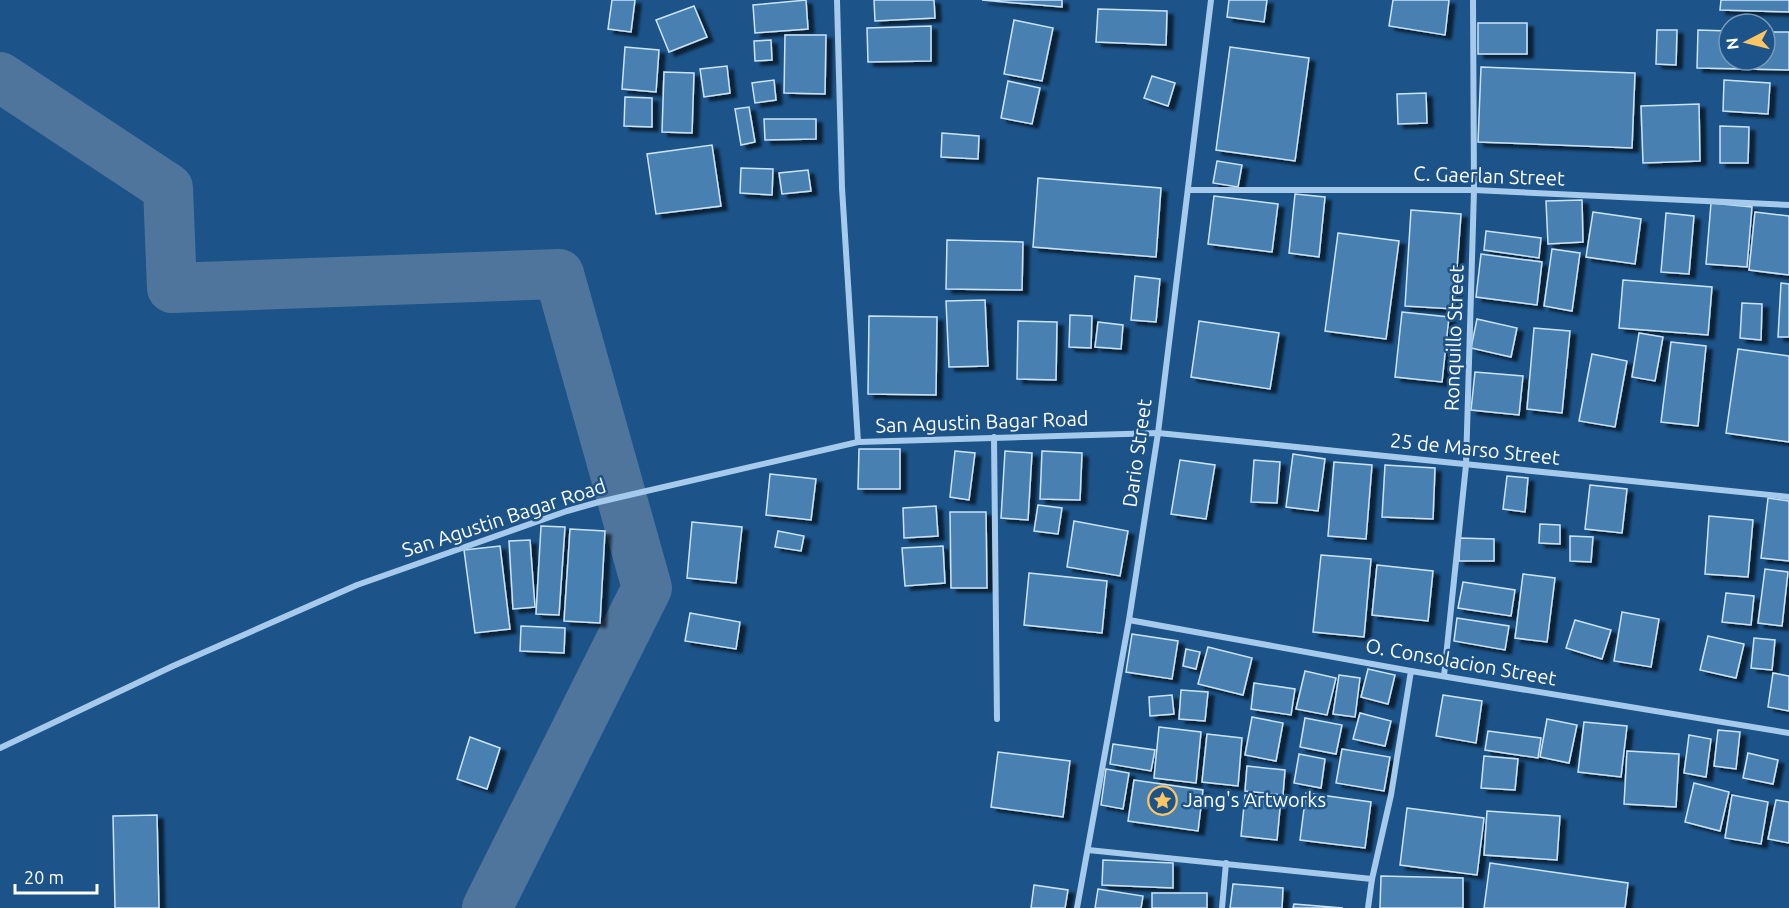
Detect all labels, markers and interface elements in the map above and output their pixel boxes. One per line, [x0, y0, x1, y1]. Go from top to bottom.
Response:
north arrow [1717, 12, 1777, 72]
text: N [1722, 37, 1742, 51]
street label: C. Gaerlan Street [1413, 161, 1565, 190]
street label: Ronquillo Street [1439, 264, 1468, 411]
street label: Dario Street [1118, 397, 1155, 508]
street label: San Agustin Bagar Road [875, 406, 1089, 437]
street label: 25 de Marso Street [1389, 428, 1561, 469]
street label: San Agustin Bagar Road [399, 474, 609, 561]
street label: O. Consolacion Street [1364, 633, 1559, 690]
place icon: Jang's Artworks [1146, 784, 1178, 816]
place label: Jang's Artworks [1183, 788, 1326, 811]
scale bar [15, 857, 98, 895]
text: 20 m [24, 867, 64, 887]

